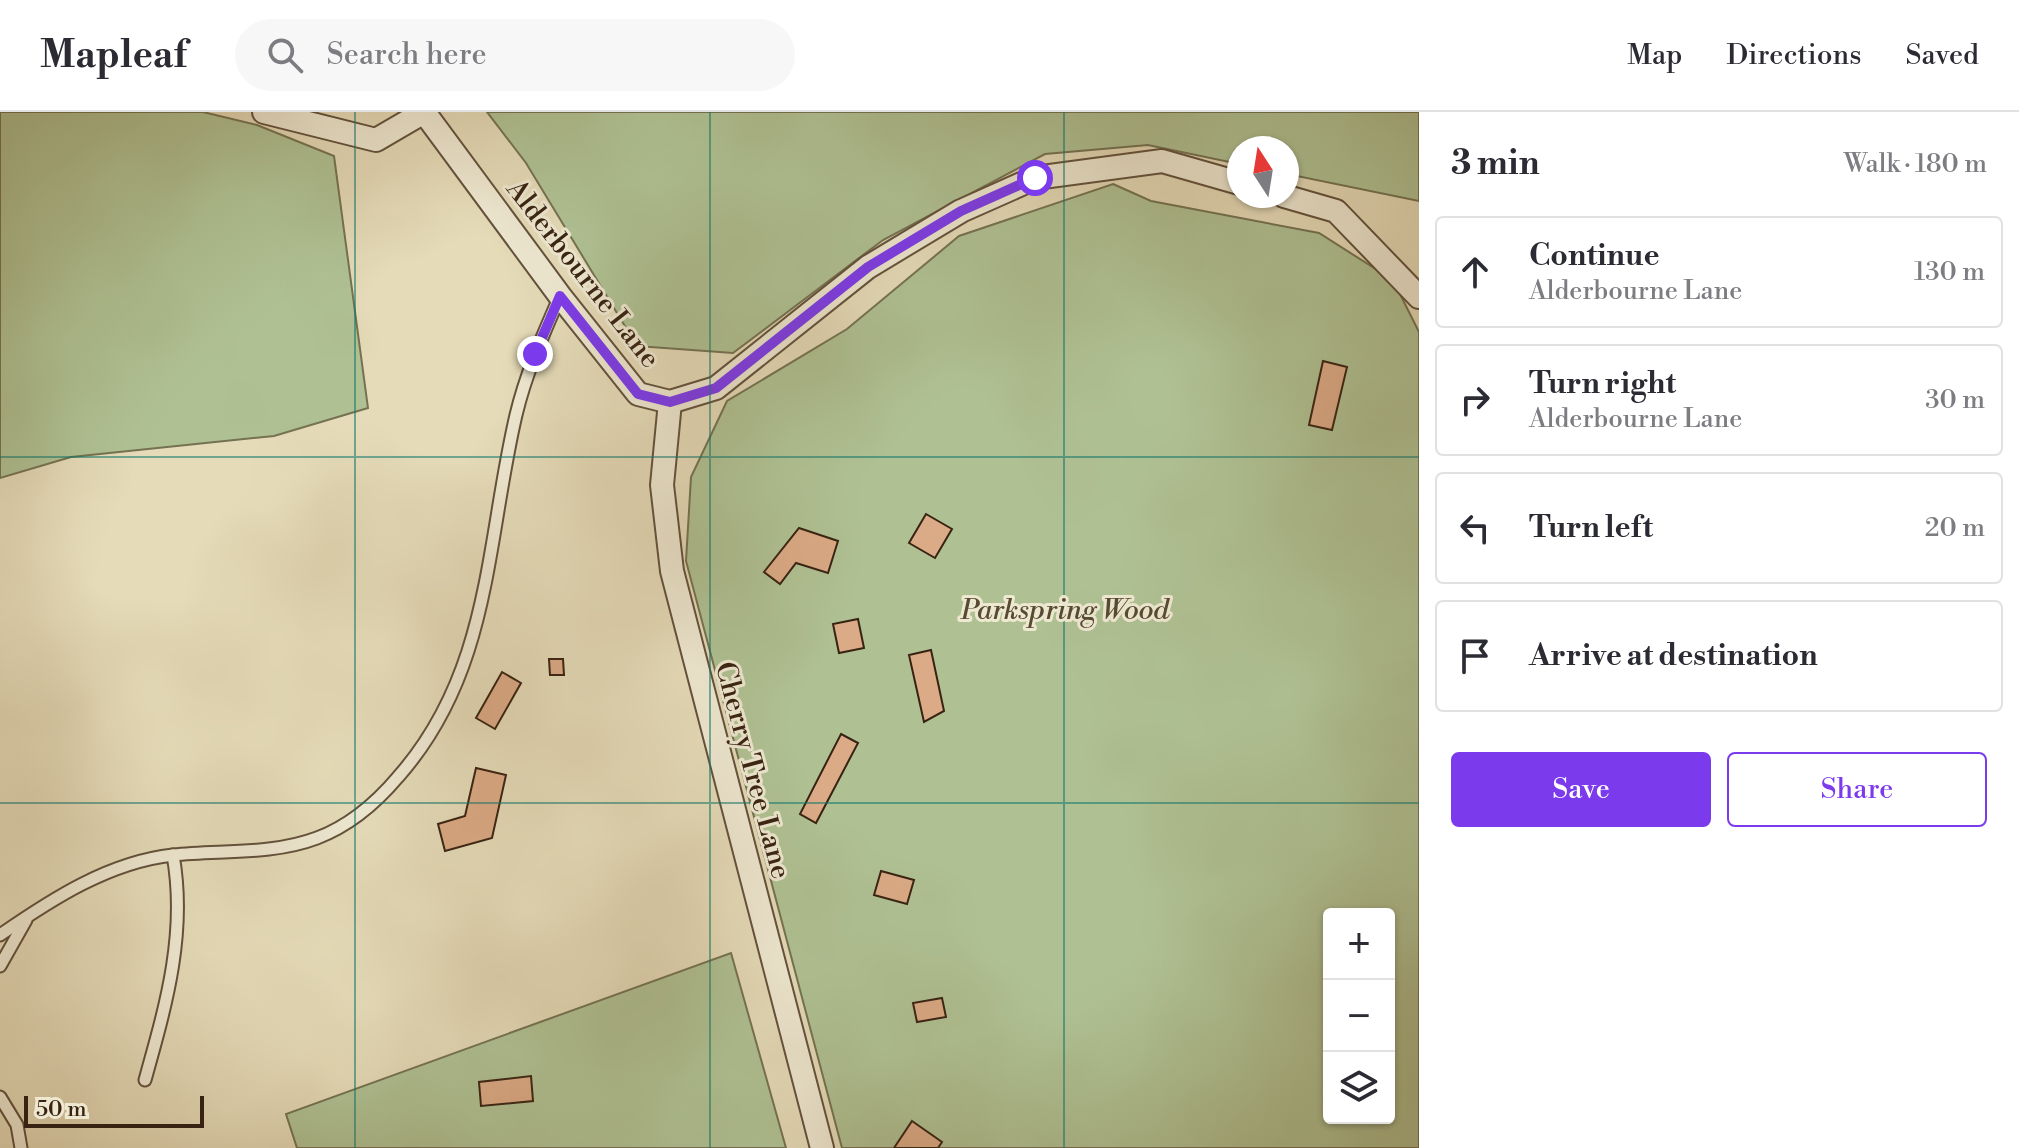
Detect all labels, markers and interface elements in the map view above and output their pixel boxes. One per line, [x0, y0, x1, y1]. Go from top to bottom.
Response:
search box [235, 19, 795, 91]
text: Mapleaf [40, 32, 187, 79]
icon: search [263, 33, 307, 77]
text: Search here [327, 36, 487, 74]
text: Map [1627, 38, 1682, 73]
text: Directions [1726, 38, 1861, 73]
text: Saved [1905, 38, 1979, 73]
north arrow [1227, 136, 1299, 208]
text: 3 min [1451, 143, 1540, 185]
text: Walk · 180 m [1844, 148, 1987, 180]
route start [1017, 160, 1053, 196]
street label: Alderbourne Lane [498, 172, 667, 375]
text: Continue [1529, 237, 1660, 275]
icon: ahead [1453, 250, 1497, 294]
text: 130 m [1914, 256, 1985, 288]
text: Alderbourne Lane [1529, 275, 1742, 307]
route end [517, 336, 553, 372]
text: Turn right [1529, 365, 1676, 403]
icon: right [1453, 378, 1497, 422]
text: 30 m [1925, 384, 1985, 416]
text: Alderbourne Lane [1529, 403, 1742, 435]
icon: left [1453, 506, 1497, 550]
text: Turn left [1529, 509, 1653, 547]
text: 20 m [1925, 512, 1985, 544]
park label: Parkspring Wood [960, 593, 1170, 628]
icon: arrive [1453, 634, 1497, 678]
text: Arrive at destination [1529, 637, 1818, 675]
street label: Cherry Tree Lane [707, 658, 798, 883]
button: Save [1451, 752, 1711, 827]
button: Share [1727, 752, 1987, 827]
map controls [1323, 908, 1395, 1124]
button: + [1323, 908, 1395, 980]
button: − [1323, 980, 1395, 1052]
button: layers [1323, 1052, 1395, 1124]
scale bar [24, 1092, 204, 1128]
text: 50 m [36, 1096, 87, 1123]

